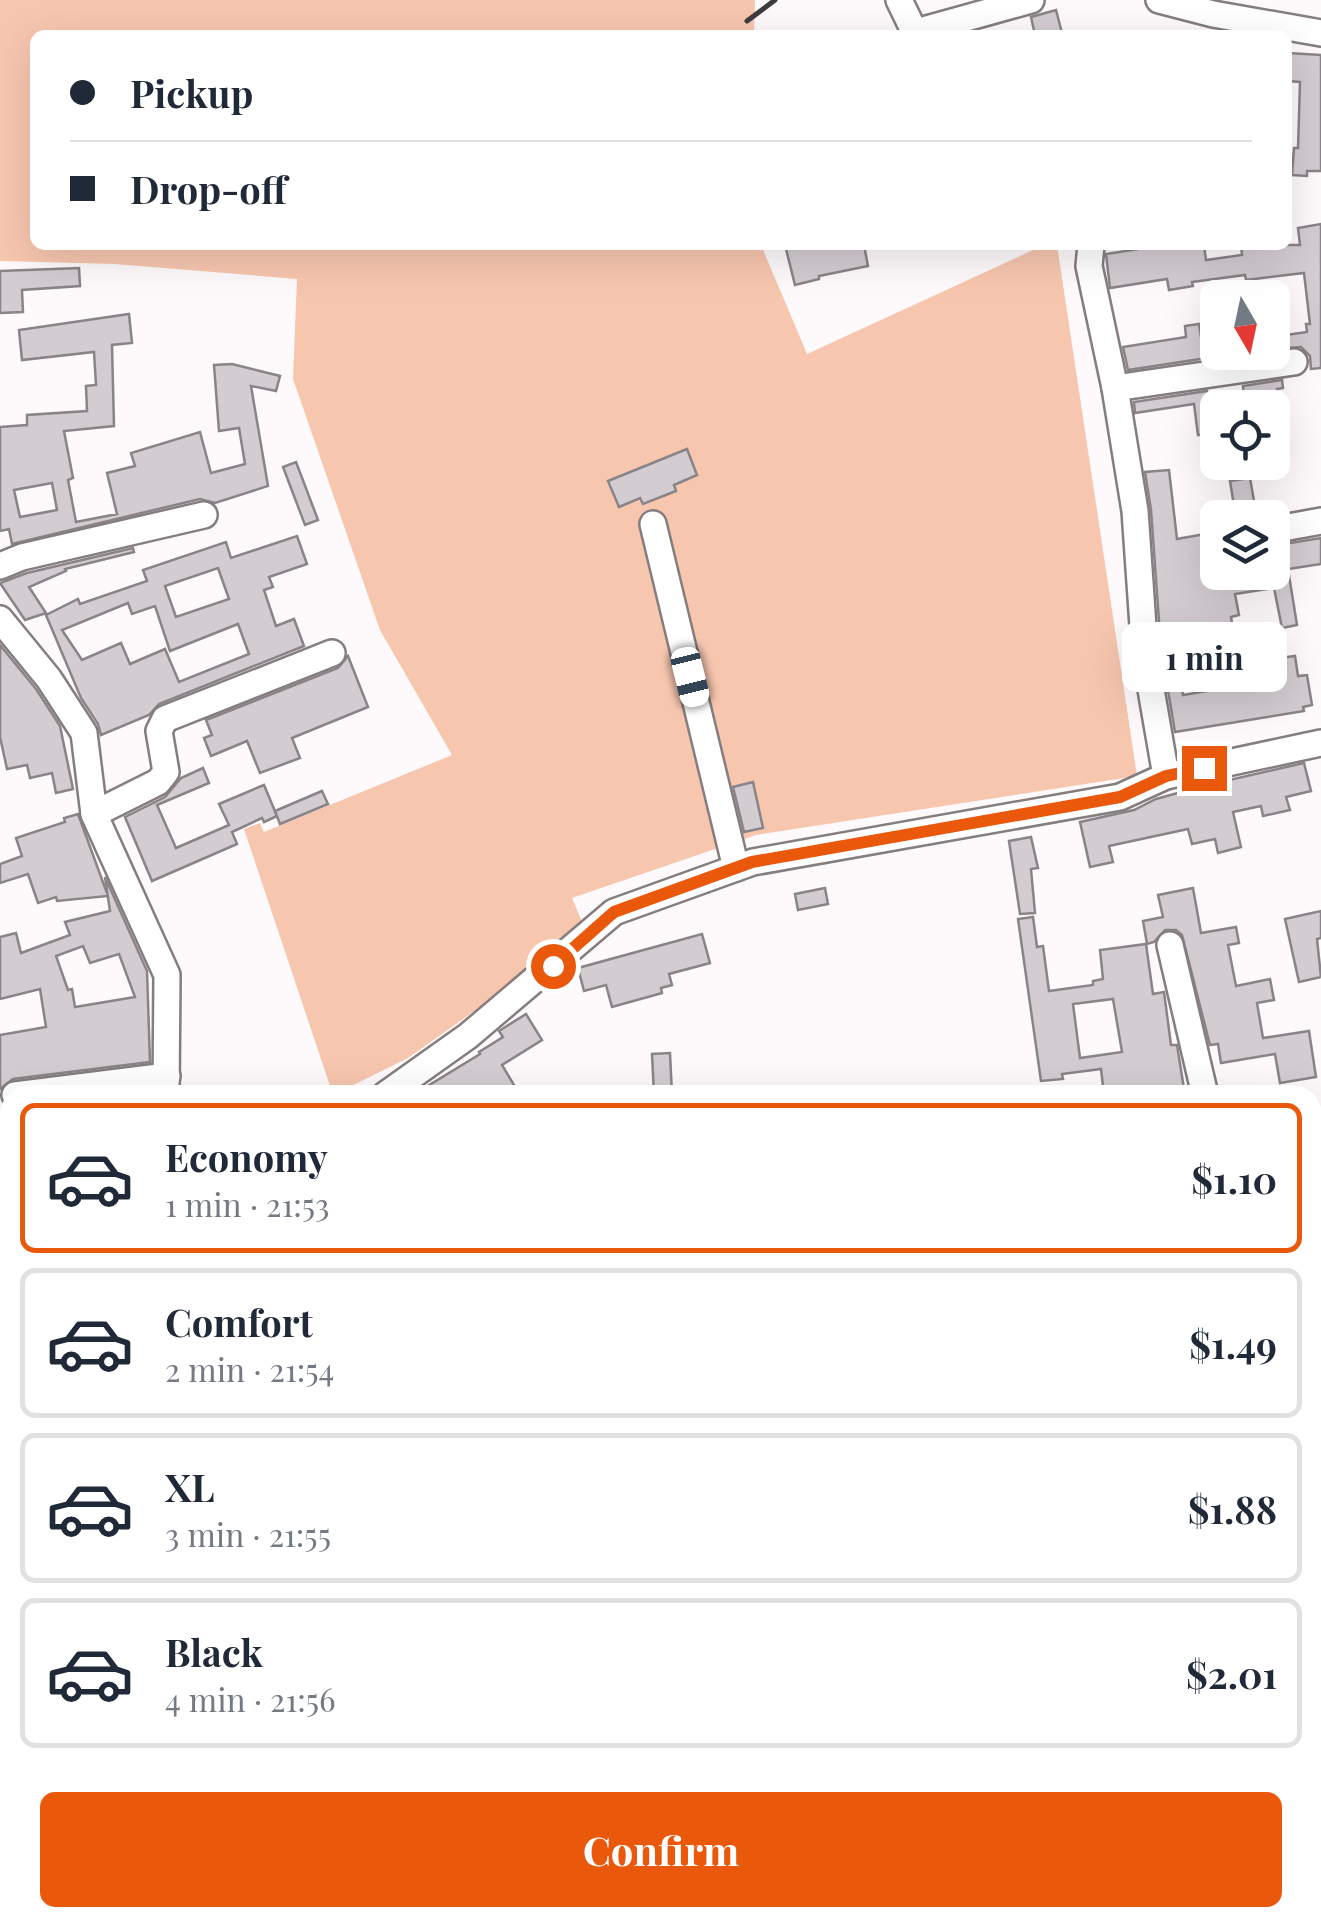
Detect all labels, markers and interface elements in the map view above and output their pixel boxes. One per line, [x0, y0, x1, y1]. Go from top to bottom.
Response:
text: Pickup [130, 67, 253, 118]
text: Drop-off [130, 163, 287, 214]
north arrow [1200, 280, 1290, 370]
map controls [1200, 280, 1290, 590]
button: locate [1200, 390, 1290, 480]
button: layers [1200, 500, 1290, 590]
callout: 1 min [1122, 623, 1286, 693]
text: 1 min [1165, 635, 1244, 678]
car [668, 644, 712, 710]
route end [1182, 746, 1227, 791]
route start [531, 944, 576, 989]
text: Economy [165, 1131, 328, 1182]
icon: car [45, 1133, 135, 1223]
text: $1.10 [1191, 1153, 1277, 1204]
text: 1 min · 21:53 [165, 1182, 329, 1225]
text: Comfort [165, 1296, 313, 1347]
icon: car [45, 1298, 135, 1388]
text: $1.49 [1189, 1318, 1277, 1369]
text: 2 min · 21:54 [165, 1347, 334, 1390]
text: XL [165, 1461, 214, 1512]
icon: car [45, 1463, 135, 1553]
text: $1.88 [1188, 1483, 1277, 1534]
text: 3 min · 21:55 [165, 1512, 331, 1555]
text: Black [165, 1626, 263, 1677]
icon: car [45, 1628, 135, 1718]
text: $2.01 [1186, 1648, 1277, 1699]
text: 4 min · 21:56 [165, 1677, 336, 1720]
button: Confirm [40, 1792, 1282, 1907]

